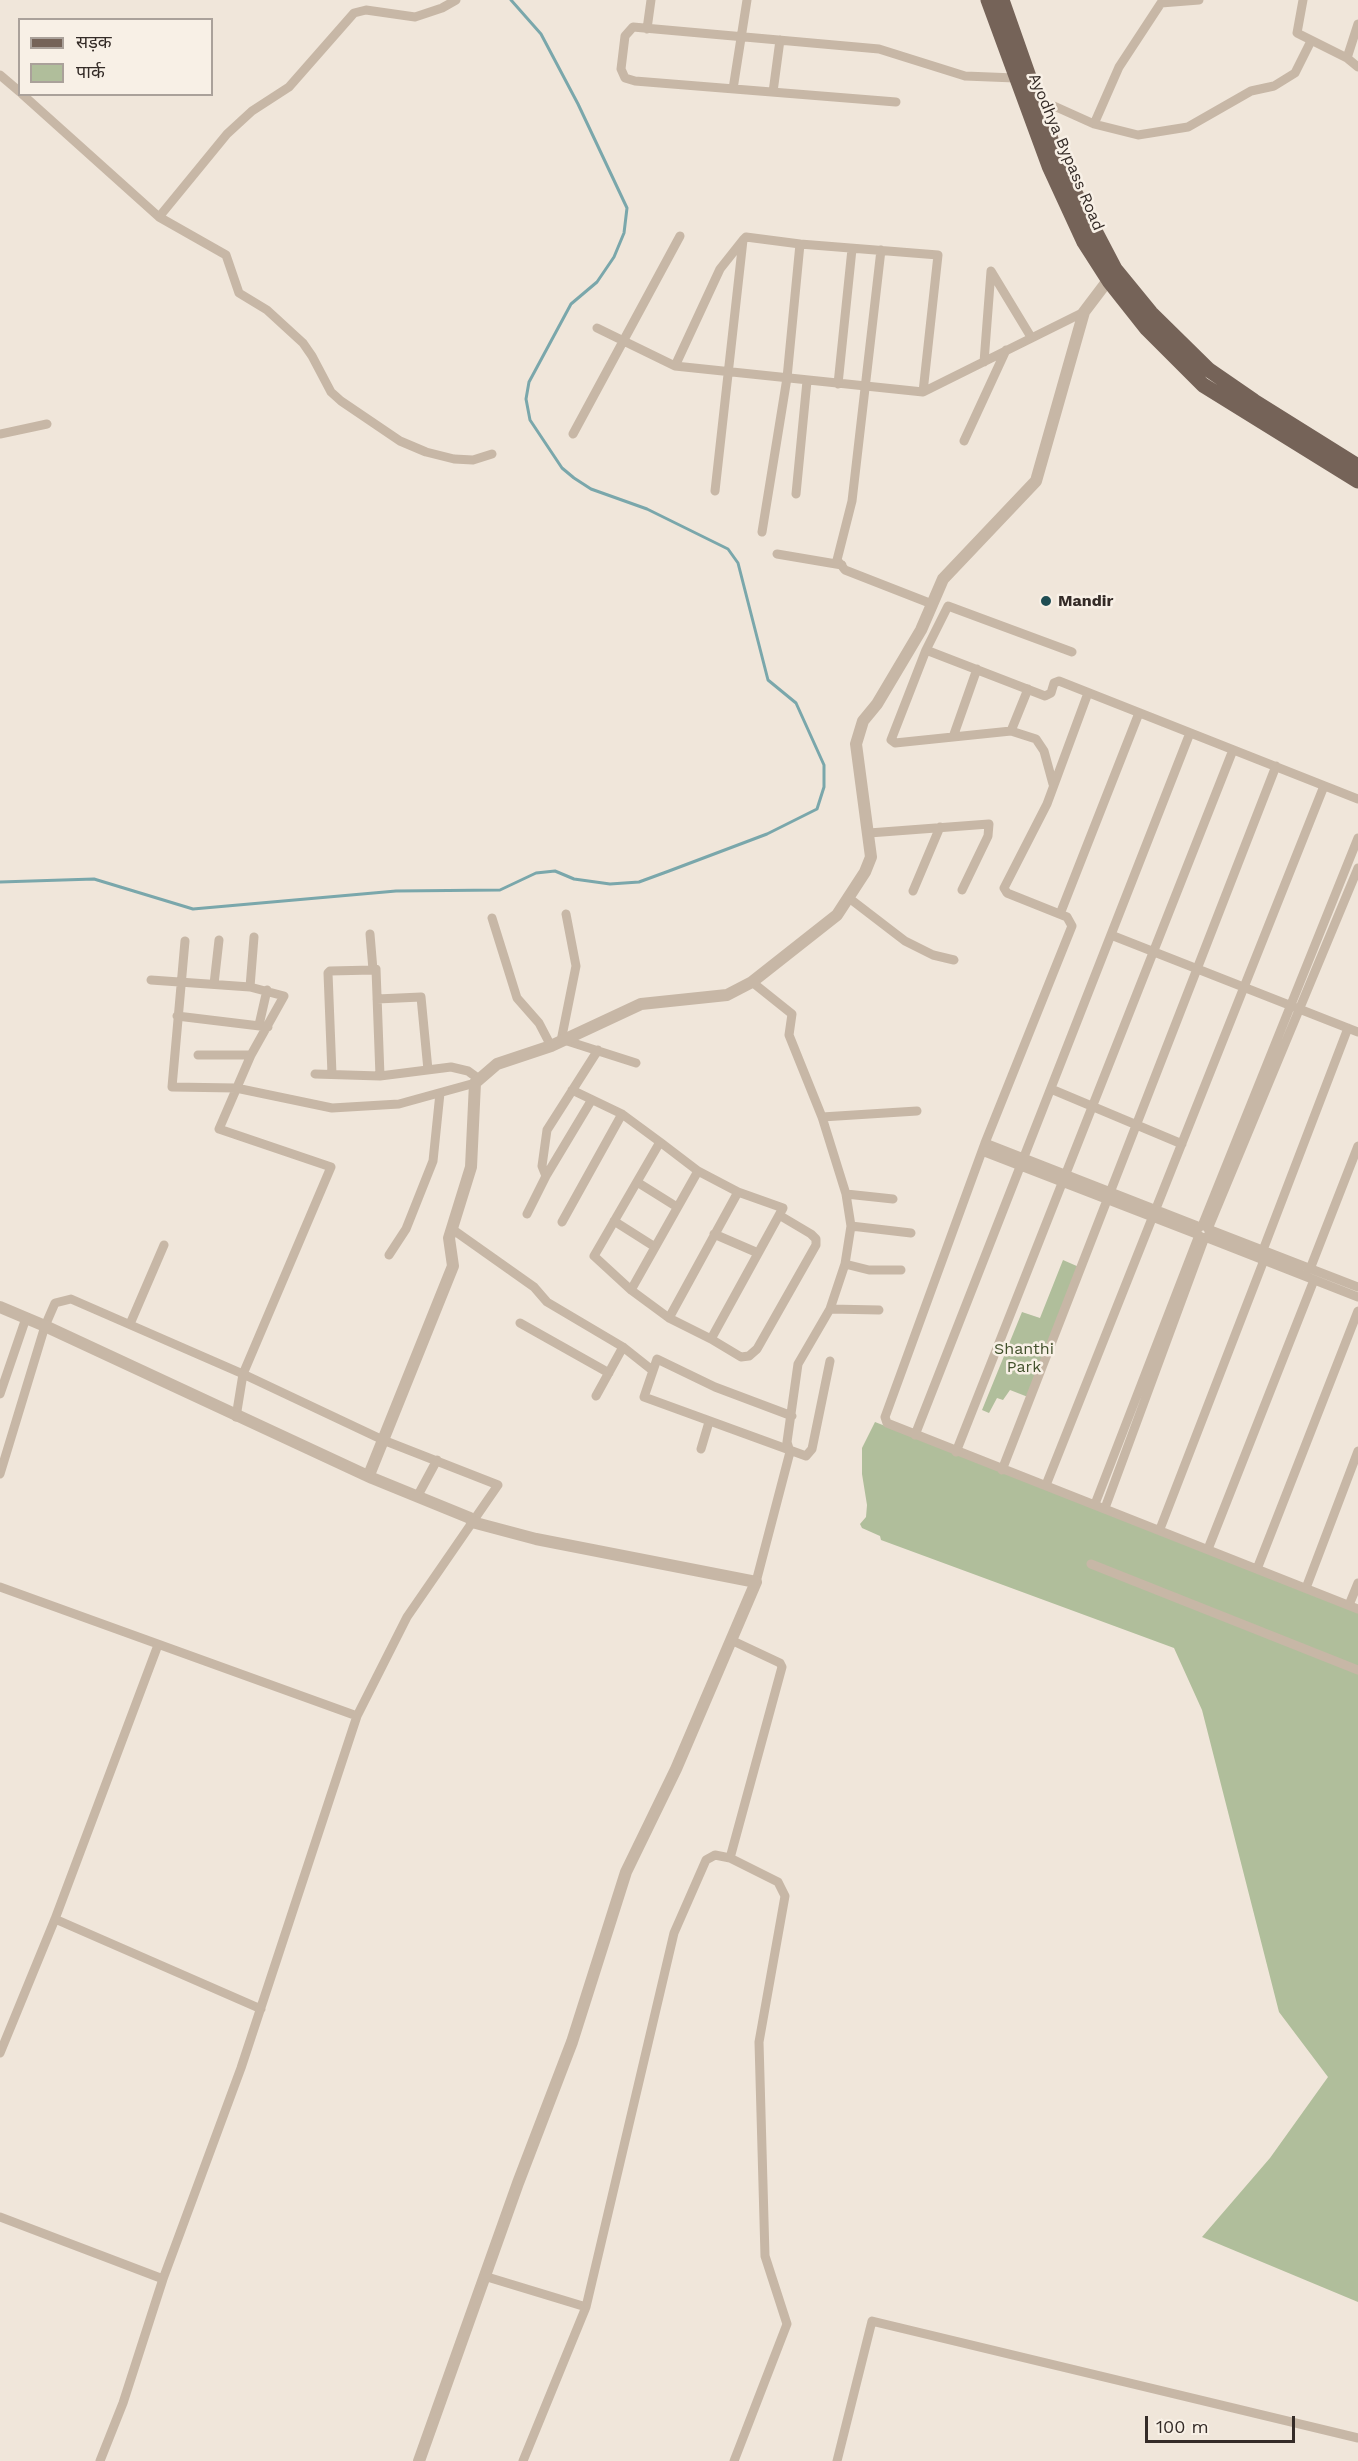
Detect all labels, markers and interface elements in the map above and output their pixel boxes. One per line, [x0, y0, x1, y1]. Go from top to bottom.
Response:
legend [18, 18, 213, 96]
text: सड़क [76, 31, 112, 52]
text: पार्क [76, 61, 105, 82]
street label: Ayodhya Bypass Road [1024, 70, 1108, 234]
place label: Mandir [1058, 591, 1113, 611]
marker: Mandir [1039, 594, 1053, 608]
park label: Shanthi Park [994, 1339, 1054, 1377]
scale bar [1148, 2404, 1298, 2442]
text: 100 m [1156, 2416, 1209, 2437]

